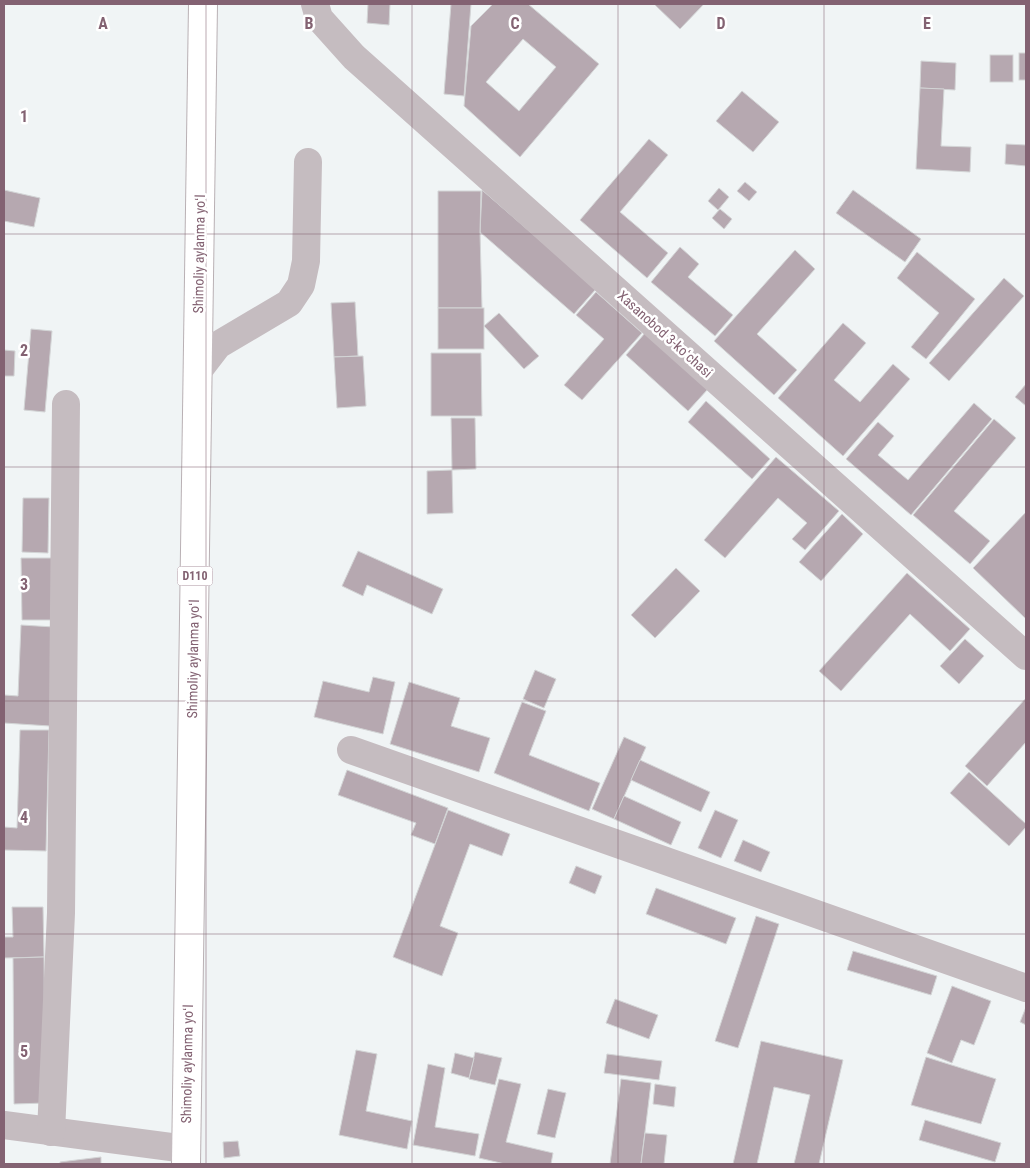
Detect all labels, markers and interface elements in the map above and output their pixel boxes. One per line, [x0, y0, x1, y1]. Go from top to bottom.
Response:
text: A [98, 14, 108, 33]
text: B [305, 14, 314, 33]
text: C [510, 14, 520, 33]
text: D [716, 14, 726, 33]
text: E [923, 14, 931, 33]
text: 1 [20, 107, 28, 126]
street label: Shimoliy aylanma yoʻl [190, 194, 208, 314]
street label: Xasanobod 3-koʻchasi [614, 287, 716, 381]
text: 2 [20, 341, 28, 360]
road number: D110 [178, 566, 212, 586]
text: 3 [20, 575, 28, 594]
street label: Shimoliy aylanma yoʻl [184, 599, 202, 719]
text: 4 [20, 808, 28, 827]
street label: Shimoliy aylanma yoʻl [178, 1004, 196, 1124]
text: 5 [20, 1042, 28, 1061]

